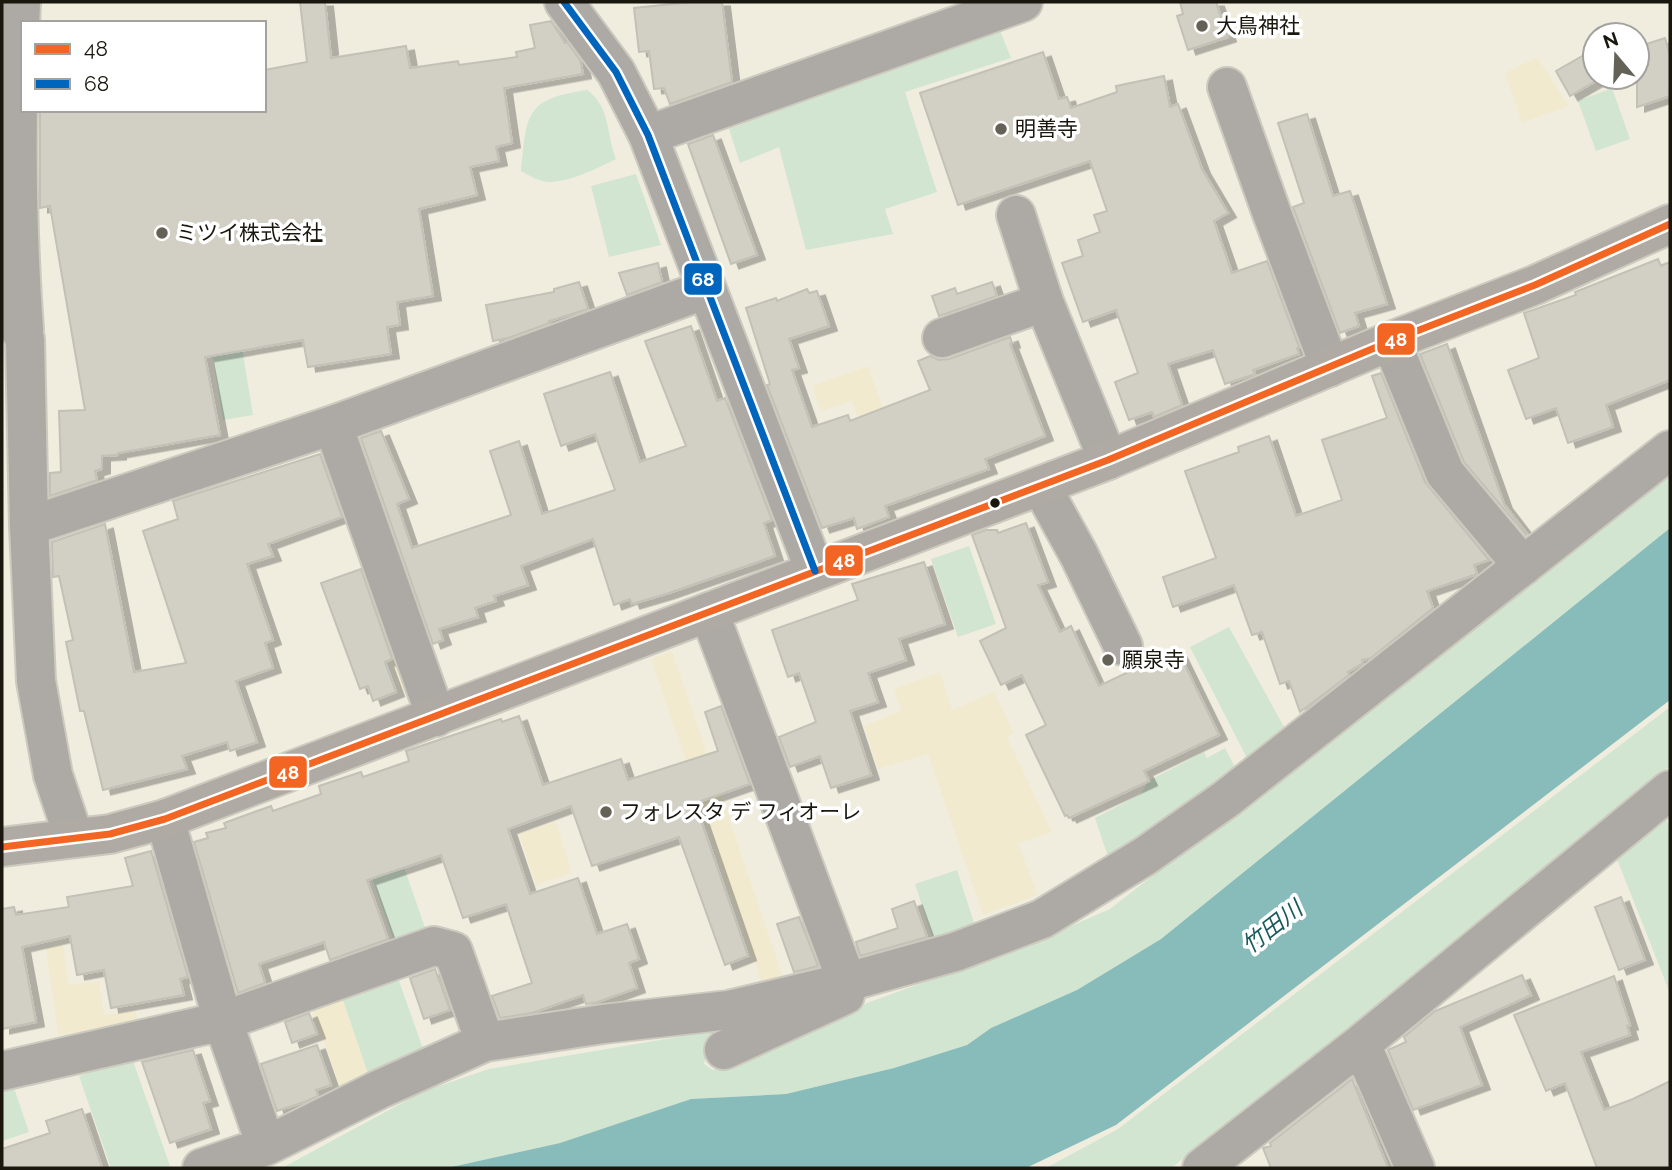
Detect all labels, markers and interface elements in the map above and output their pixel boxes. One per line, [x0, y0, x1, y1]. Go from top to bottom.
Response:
place label: 大鳥神社 [1216, 13, 1300, 38]
marker: 大鳥神社 [1194, 18, 1210, 34]
legend [21, 21, 266, 112]
north arrow [1581, 21, 1651, 91]
text: N [1600, 27, 1621, 53]
text: 48 [84, 36, 108, 61]
text: 68 [84, 71, 109, 96]
place label: 明善寺 [1015, 116, 1078, 141]
marker: 明善寺 [993, 121, 1009, 137]
place label: ミツイ株式会社 [176, 220, 323, 245]
marker: ミツイ株式会社 [154, 225, 170, 241]
line badge: 68 [683, 262, 723, 296]
text: 68 [691, 268, 715, 290]
line badge: 48 [1376, 322, 1416, 356]
text: 48 [1385, 328, 1407, 350]
unlabelled marker [988, 496, 1002, 510]
line badge: 48 [824, 544, 864, 577]
text: 48 [833, 549, 855, 571]
place label: 願泉寺 [1122, 647, 1185, 672]
marker: 願泉寺 [1100, 652, 1116, 668]
line badge: 48 [268, 755, 308, 789]
text: 48 [277, 761, 299, 783]
place label: フォレスタ デ フィオーレ [620, 799, 861, 824]
marker: フォレスタ デ フィオーレ [598, 804, 614, 820]
water label: 竹田川 [1236, 893, 1310, 958]

